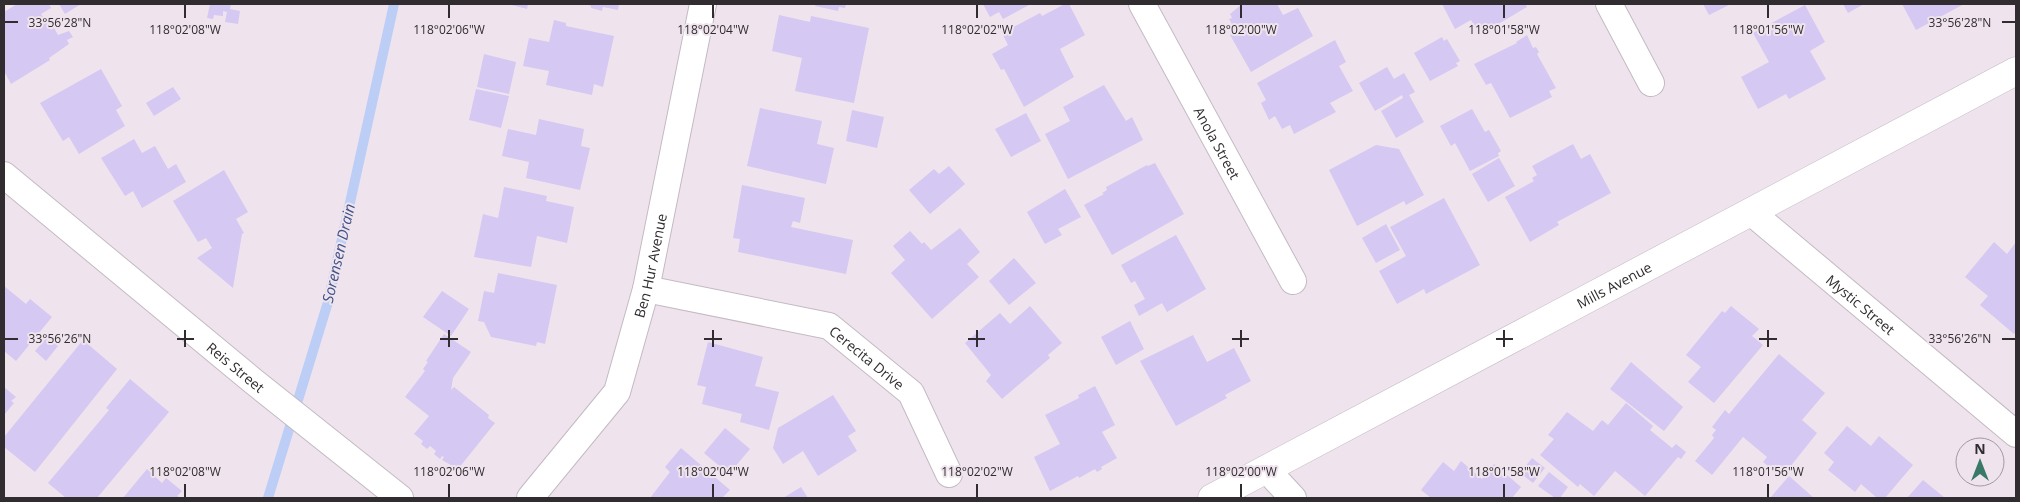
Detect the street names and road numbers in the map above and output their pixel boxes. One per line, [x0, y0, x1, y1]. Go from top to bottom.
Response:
street label: Anola Street [1190, 103, 1245, 182]
street label: Ben Hur Avenue [629, 212, 670, 320]
street label: Mills Avenue [1573, 257, 1655, 312]
street label: Mystic Street [1822, 270, 1899, 339]
street label: Cerecita Drive [826, 321, 909, 394]
street label: Reis Street [203, 337, 269, 396]

